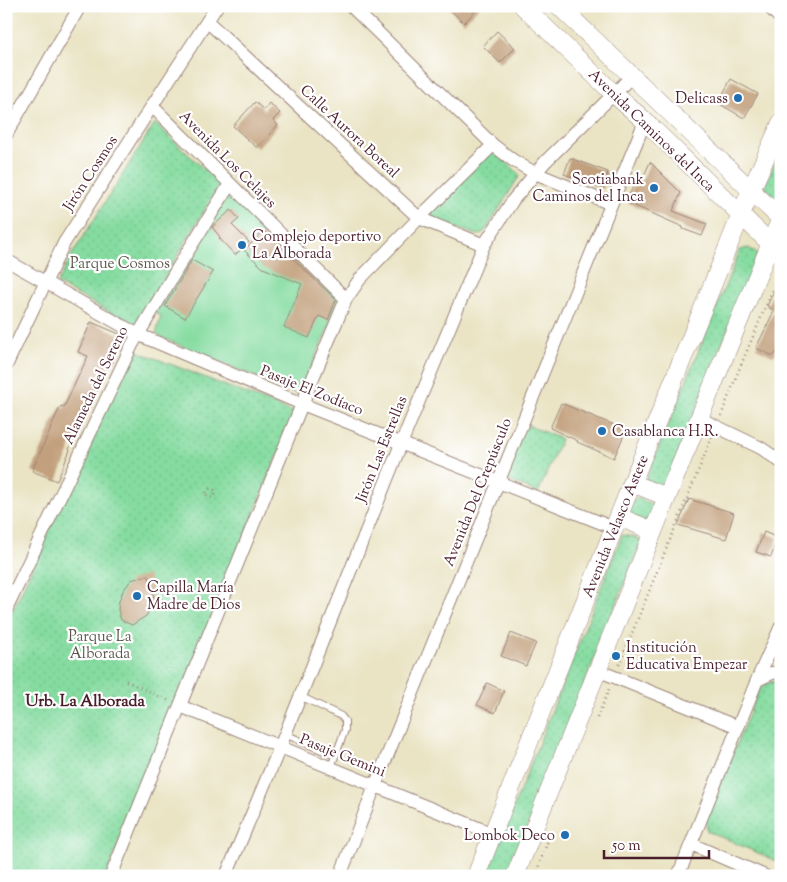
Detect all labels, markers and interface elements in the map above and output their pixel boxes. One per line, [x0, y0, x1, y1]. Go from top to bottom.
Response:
street label: Avenida Caminos del Inca [583, 65, 719, 197]
street label: Calle Aurora Boreal [295, 81, 403, 184]
place label: Delicass [675, 89, 728, 110]
marker: Delicass [732, 92, 744, 104]
street label: Avenida Los Celajes [173, 107, 281, 214]
street label: Jirón Cosmos [58, 132, 124, 217]
place label: Scotiabank Caminos del Inca [533, 170, 644, 208]
marker: Scotiabank Caminos del Inca [648, 182, 660, 194]
place label: Complejo deportivo La Alborada [252, 227, 381, 265]
marker: Complejo deportivo La Alborada [236, 239, 248, 251]
park label: Parque Cosmos [70, 254, 170, 275]
street label: Alameda del Sereno [59, 323, 134, 448]
street label: Pasaje El Zodíaco [257, 361, 366, 422]
street label: Jirón Las Estrellas [351, 393, 413, 507]
street label: Avenida Del Crepúsculo [439, 415, 518, 570]
place label: Casablanca H.R. [612, 422, 719, 443]
marker: Casablanca H.R. [596, 425, 608, 437]
street label: Avenida Velasco Astete [578, 452, 655, 601]
place label: Capilla María Madre de Dios [147, 578, 240, 616]
marker: Capilla María Madre de Dios [131, 590, 143, 602]
park label: Parque La Alborada [68, 627, 132, 665]
place label: Institución Educativa Empezar [626, 638, 748, 676]
marker: Institución Educativa Empezar [610, 650, 622, 662]
district label: Urb. La Alborada [25, 691, 145, 714]
street label: Pasaje Gemini [296, 730, 389, 783]
place label: Lombok Deco [464, 826, 555, 847]
scale bar [604, 827, 710, 859]
marker: Lombok Deco [559, 829, 571, 841]
text: 50 m [611, 836, 641, 857]

